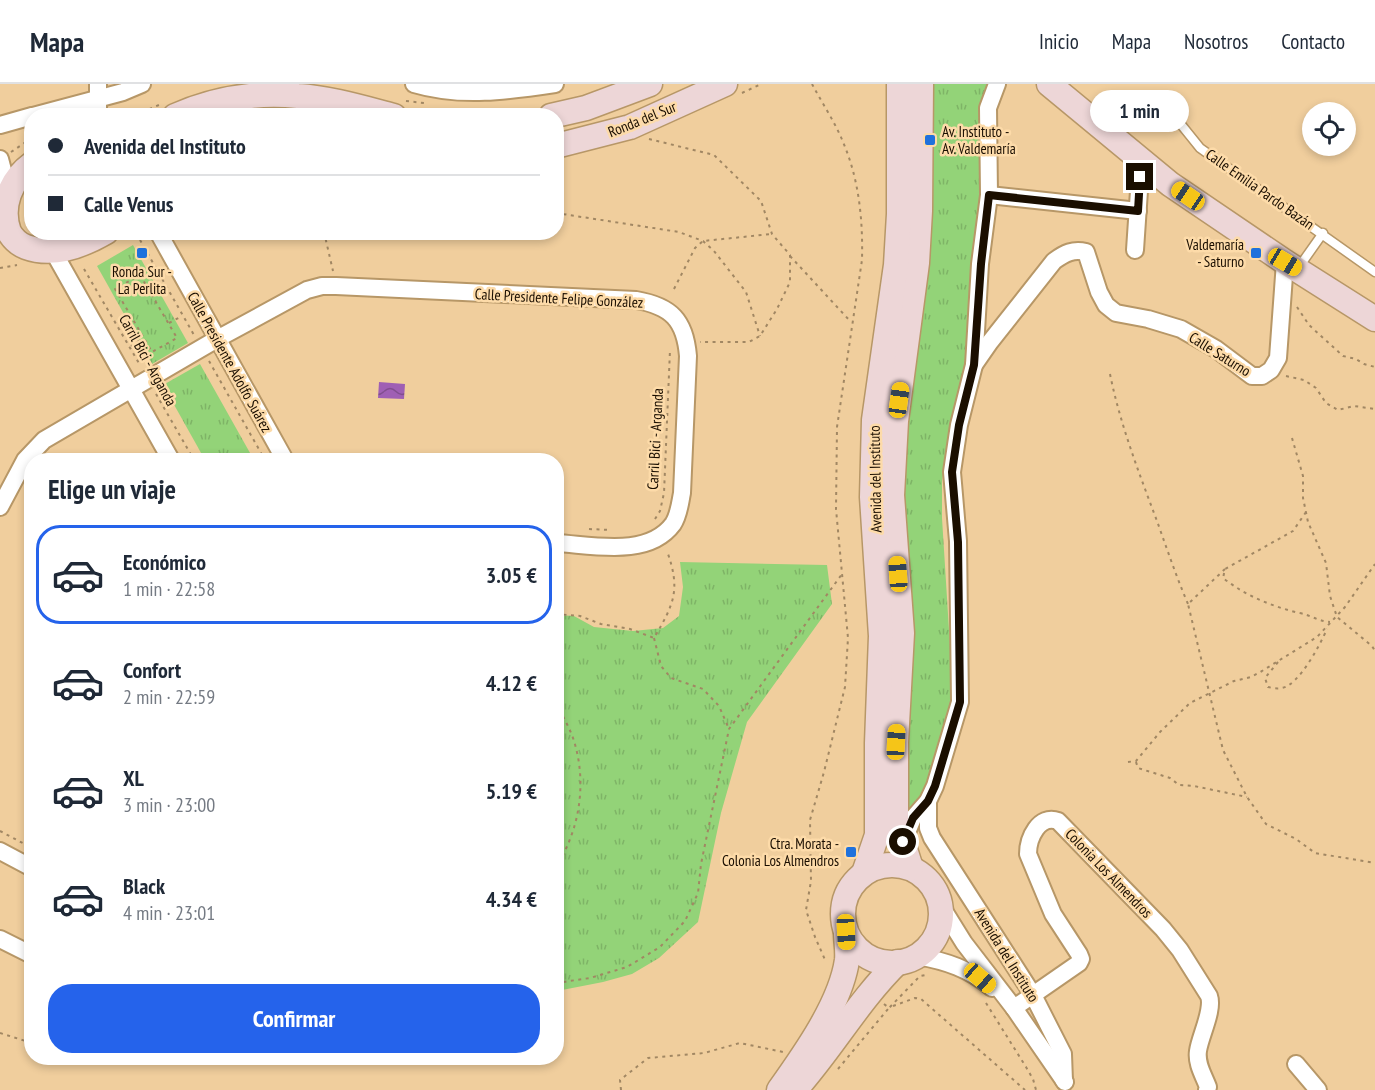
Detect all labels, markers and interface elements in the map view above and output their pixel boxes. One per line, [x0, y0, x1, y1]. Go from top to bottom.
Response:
text: Mapa [30, 23, 84, 60]
text: Inicio [1039, 28, 1079, 55]
text: Mapa [1112, 28, 1151, 55]
text: Nosotros [1184, 28, 1248, 55]
text: Contacto [1281, 28, 1345, 55]
callout: 1 min [1090, 90, 1190, 132]
street label: Ronda del Sur [605, 96, 680, 141]
text: 1 min [1119, 98, 1160, 124]
map controls [1302, 102, 1356, 156]
button: locate [1302, 102, 1356, 156]
place label: Av. Instituto - Av. Valdemaría [942, 122, 1016, 158]
text: Avenida del Instituto [84, 132, 246, 160]
marker: Av. Instituto - Av. Valdemaría [923, 133, 937, 147]
street label: Calle Emilia Pardo Bazán [1202, 144, 1318, 234]
route end [1126, 163, 1153, 190]
car [1168, 178, 1208, 214]
text: Calle Venus [84, 190, 174, 218]
place label: Valdemaría - Saturno [1185, 235, 1244, 271]
car [1265, 245, 1305, 279]
marker: Ronda Sur - La Perlita [135, 246, 149, 260]
marker: Valdemaría - Saturno [1249, 246, 1263, 260]
place label: Ronda Sur - La Perlita [112, 262, 172, 298]
street label: Calle Presidente Felipe González [474, 284, 644, 312]
street label: Calle Presidente Adolfo Suárez [183, 288, 277, 436]
street label: Carril Bici - Arganda [115, 311, 181, 409]
street label: Calle Saturno [1186, 328, 1254, 380]
car [888, 381, 910, 419]
street label: Carril Bici - Arganda [643, 388, 667, 490]
street label: Avenida del Instituto [865, 425, 885, 533]
text: Elige un viaje [48, 472, 176, 506]
icon: car [51, 548, 105, 602]
text: Económico [123, 548, 206, 576]
car [888, 555, 908, 593]
text: 3.05 € [486, 561, 537, 589]
text: 1 min · 22:58 [123, 576, 215, 602]
icon: car [51, 656, 105, 710]
text: Confort [123, 656, 181, 684]
text: 4.12 € [486, 669, 537, 697]
text: 2 min · 22:59 [123, 684, 215, 710]
car [886, 724, 906, 760]
icon: car [51, 764, 105, 818]
text: XL [123, 764, 144, 792]
text: 5.19 € [486, 777, 537, 805]
text: 3 min · 23:00 [123, 792, 215, 818]
street label: Colonia Los Almendros [1061, 824, 1157, 922]
route start [889, 828, 916, 855]
place label: Ctra. Morata - Colonia Los Almendros [722, 834, 839, 870]
marker: Ctra. Morata - Colonia Los Almendros [844, 845, 858, 859]
icon: car [51, 872, 105, 926]
text: Black [123, 872, 165, 900]
text: 4.34 € [486, 885, 537, 913]
text: 4 min · 23:01 [123, 900, 215, 926]
street label: Avenida del Instituto [971, 905, 1043, 1005]
car [836, 914, 856, 950]
car [961, 959, 999, 997]
button: Confirmar [48, 984, 540, 1053]

